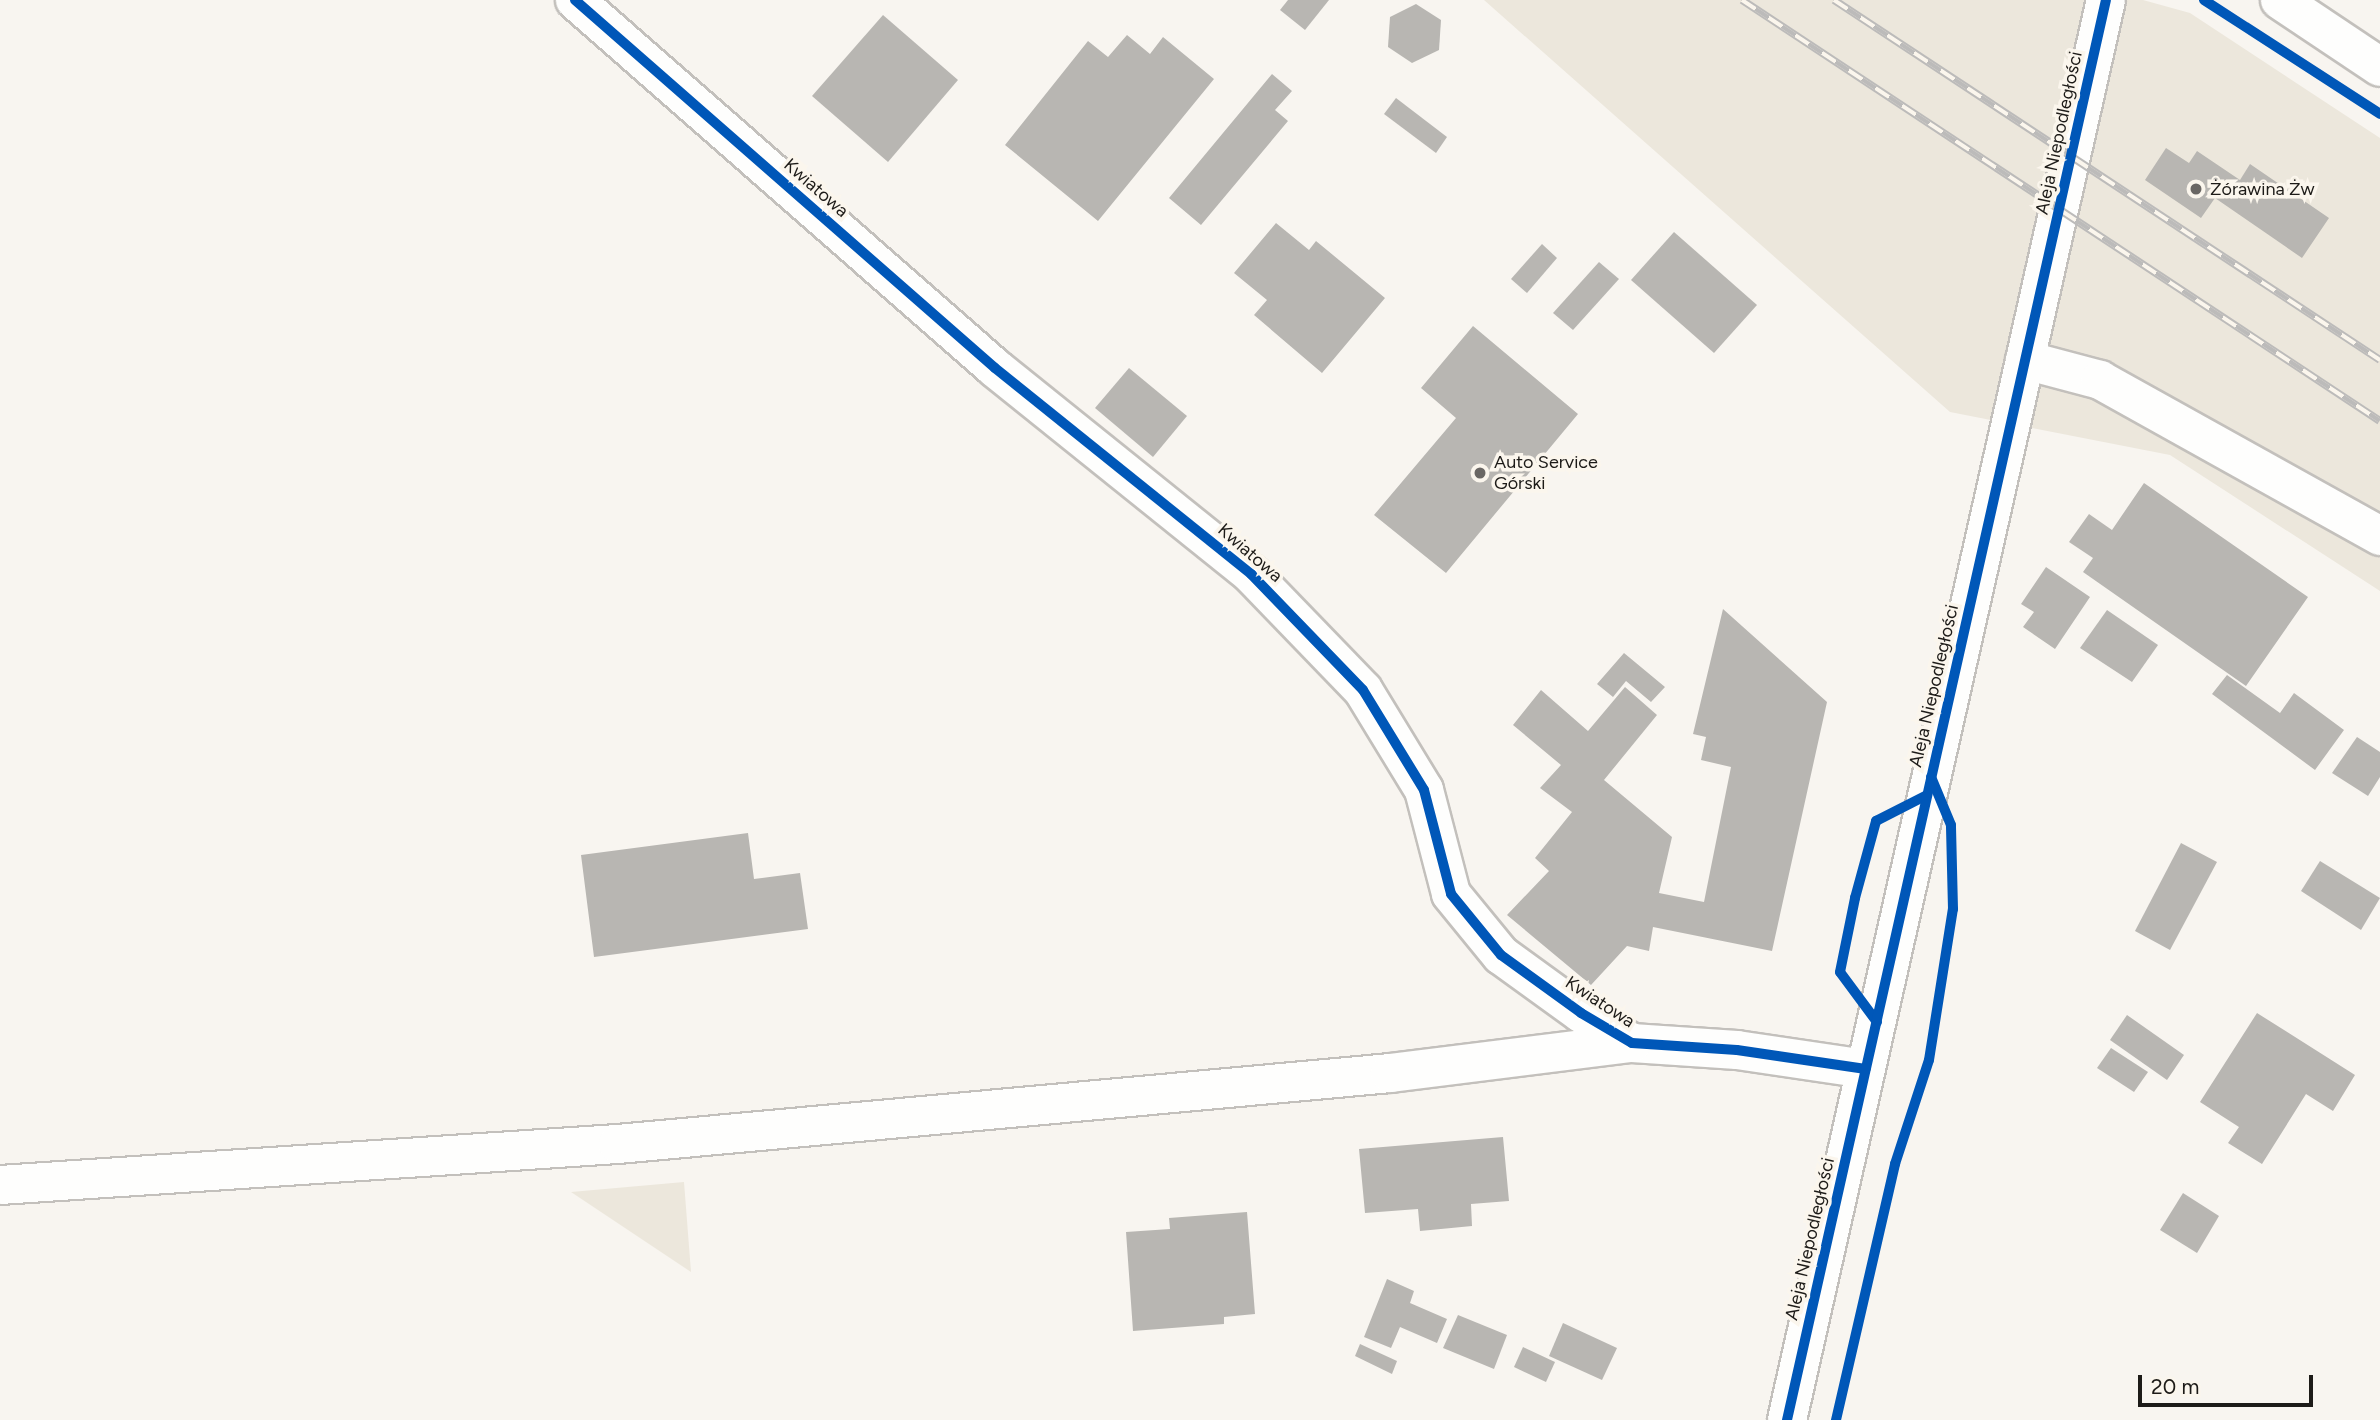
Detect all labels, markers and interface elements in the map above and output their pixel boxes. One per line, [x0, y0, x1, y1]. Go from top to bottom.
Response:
street label: Aleja Niepodległości [2031, 49, 2087, 217]
street label: Kwiatowa [779, 154, 853, 222]
place label: Żórawina Żw [2210, 178, 2315, 200]
marker: Żórawina Żw [2188, 181, 2204, 197]
place label: Auto Service Górski [1494, 452, 1598, 494]
marker: Auto Service Górski [1472, 465, 1488, 481]
street label: Kwiatowa [1213, 519, 1287, 587]
street label: Aleja Niepodległości [1905, 603, 1963, 769]
street label: Kwiatowa [1561, 972, 1639, 1032]
street label: Aleja Niepodległości [1781, 1156, 1839, 1322]
scale bar [2142, 1360, 2317, 1404]
text: 20 m [2151, 1374, 2199, 1399]

